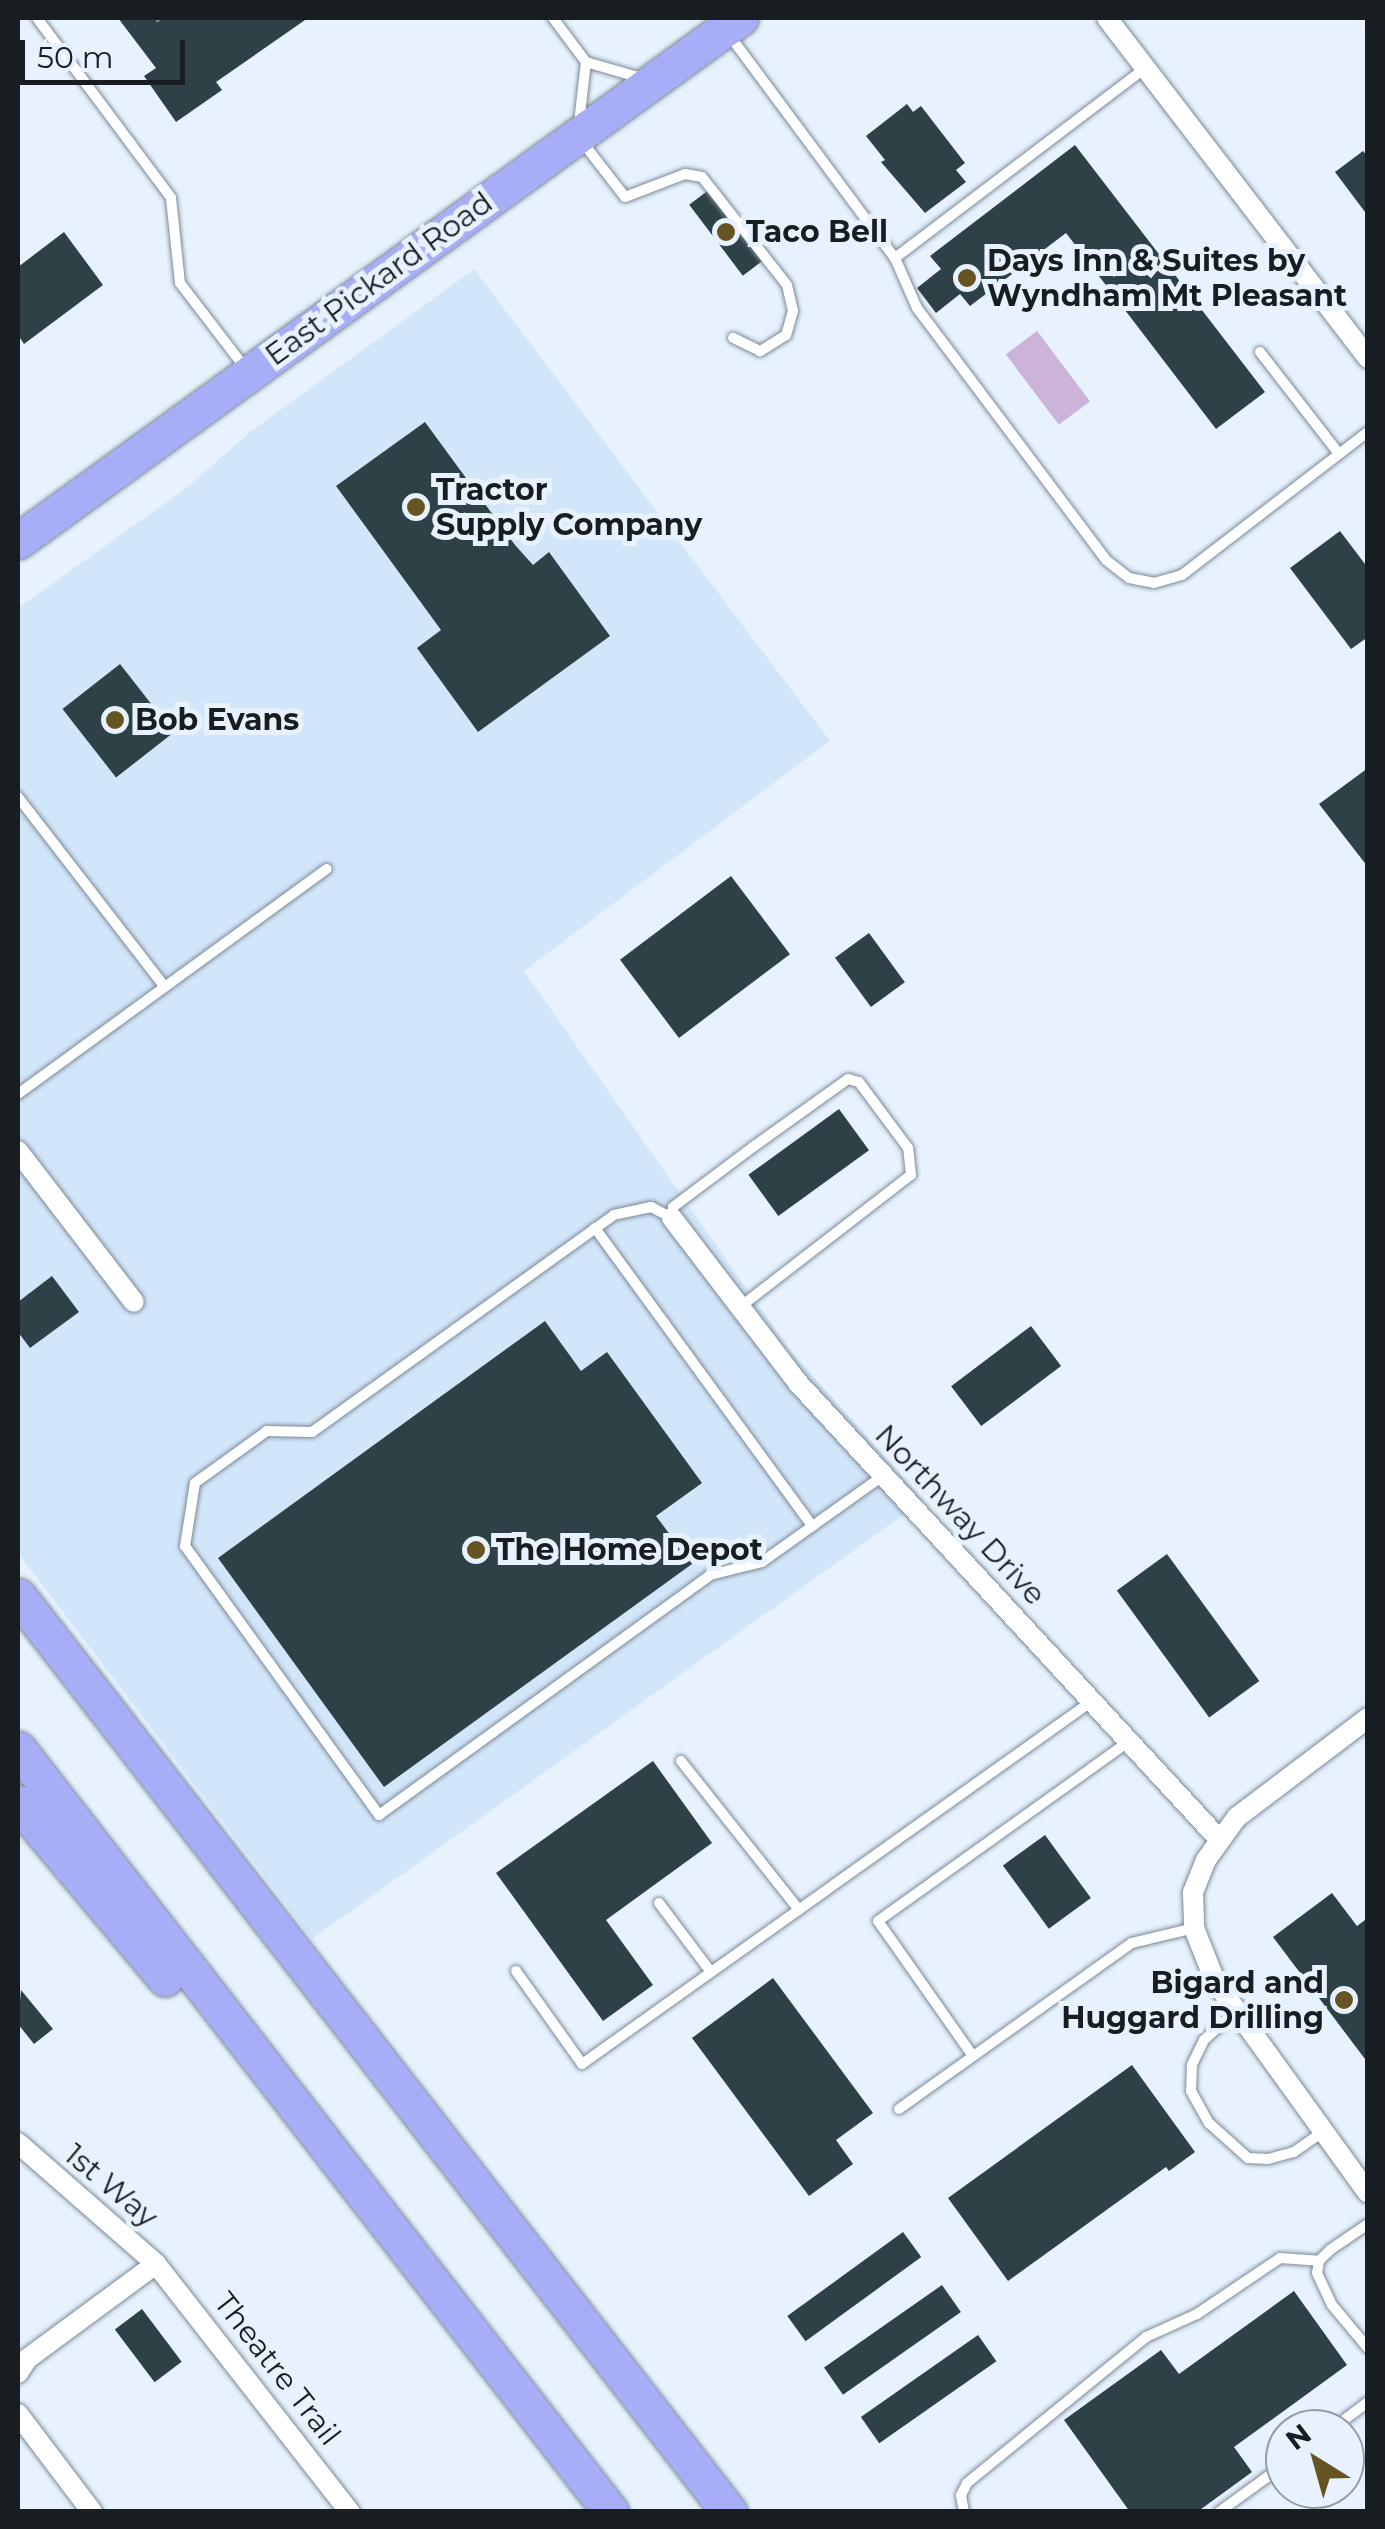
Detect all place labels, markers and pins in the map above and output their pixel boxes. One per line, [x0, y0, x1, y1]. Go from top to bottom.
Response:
place label: Taco Bell [746, 214, 888, 250]
marker: Taco Bell [715, 221, 737, 243]
place label: Days Inn & Suites by Wyndham Mt Pleasant [987, 243, 1347, 314]
marker: Days Inn & Suites by Wyndham Mt Pleasant [956, 267, 978, 289]
place label: Tractor Supply Company [436, 472, 702, 542]
marker: Tractor Supply Company [405, 496, 427, 518]
place label: Bob Evans [135, 702, 299, 738]
marker: Bob Evans [104, 709, 126, 731]
place label: The Home Depot [496, 1532, 763, 1568]
marker: The Home Depot [465, 1539, 487, 1561]
place label: Bigard and Huggard Drilling [1061, 1965, 1324, 2036]
marker: Bigard and Huggard Drilling [1333, 1989, 1355, 2011]

